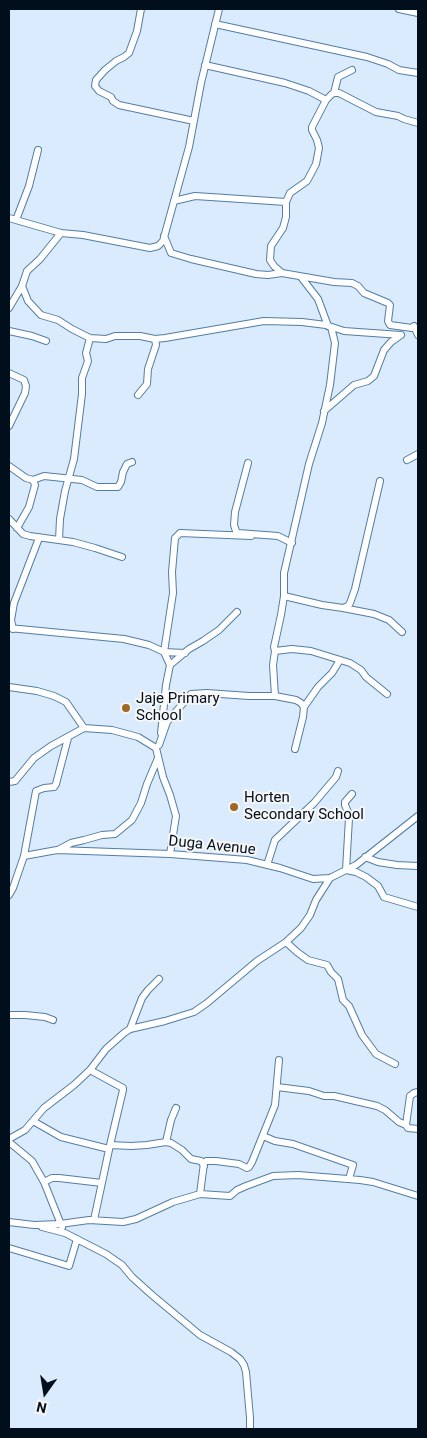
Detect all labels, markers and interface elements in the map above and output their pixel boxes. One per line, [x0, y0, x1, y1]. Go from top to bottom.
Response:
place label: Jaje Primary School [136, 690, 220, 725]
marker: Jaje Primary School [120, 702, 132, 714]
place label: Horten Secondary School [244, 789, 364, 824]
marker: Horten Secondary School [228, 801, 240, 813]
street label: Duga Avenue [168, 832, 256, 860]
north arrow [20, 1368, 70, 1418]
text: N [35, 1399, 48, 1417]

